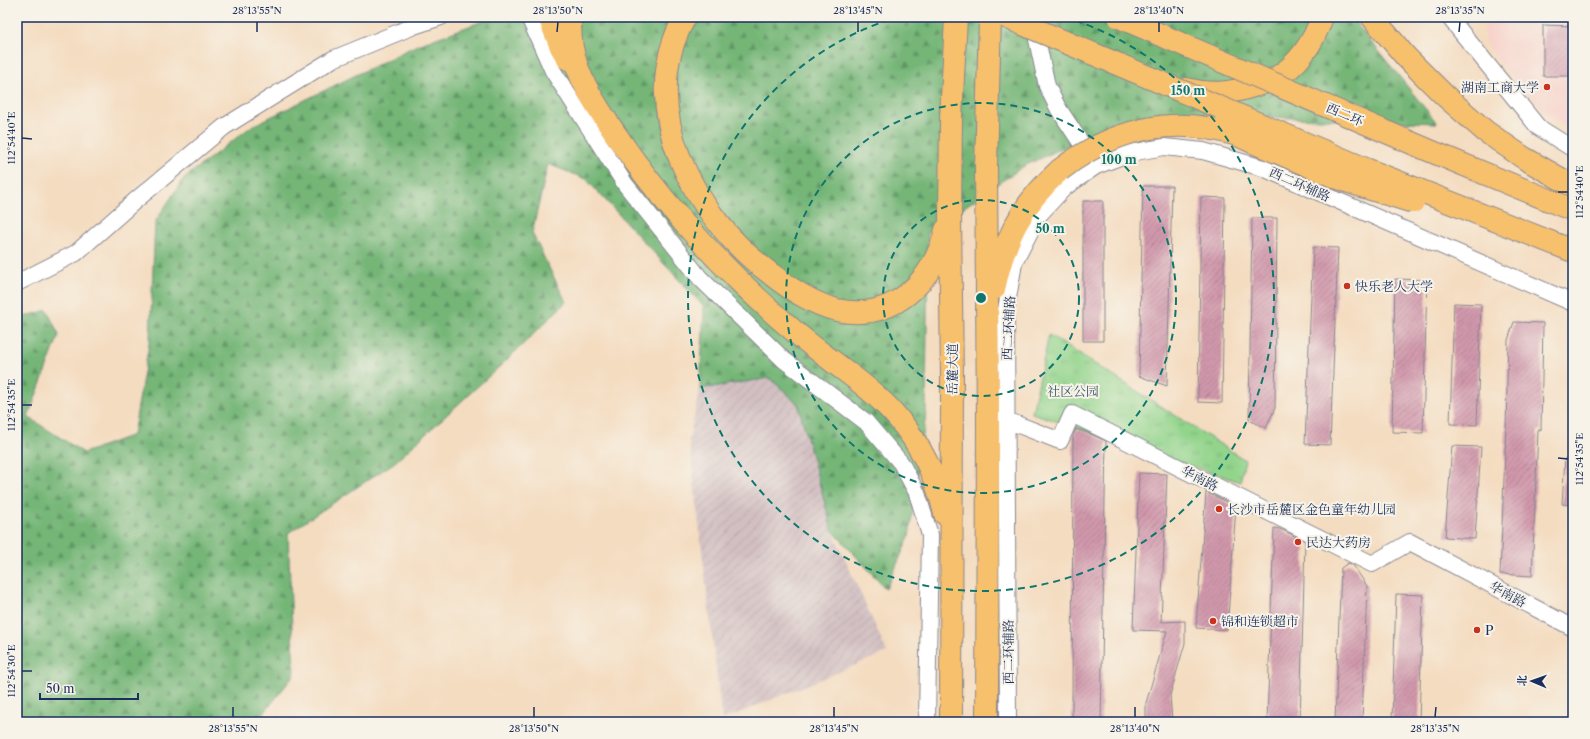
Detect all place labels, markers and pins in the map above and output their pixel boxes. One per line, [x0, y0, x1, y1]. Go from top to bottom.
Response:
place label: 湖南工商大学 [1461, 79, 1539, 95]
marker: 湖南工商大学 [1542, 82, 1552, 92]
place label: 快乐老人大学 [1355, 278, 1433, 294]
marker: 快乐老人大学 [1342, 281, 1352, 291]
centre of rings [974, 291, 988, 305]
place label: 长沙市岳麓区金色童年幼儿园 [1227, 501, 1396, 517]
marker: 长沙市岳麓区金色童年幼儿园 [1214, 504, 1224, 514]
place label: 民达大药房 [1306, 534, 1371, 550]
marker: 民达大药房 [1293, 537, 1303, 547]
place label: 锦和连锁超市 [1221, 613, 1299, 629]
marker: 锦和连锁超市 [1208, 616, 1218, 626]
place label: P [1485, 622, 1494, 638]
marker: P [1472, 625, 1482, 635]

